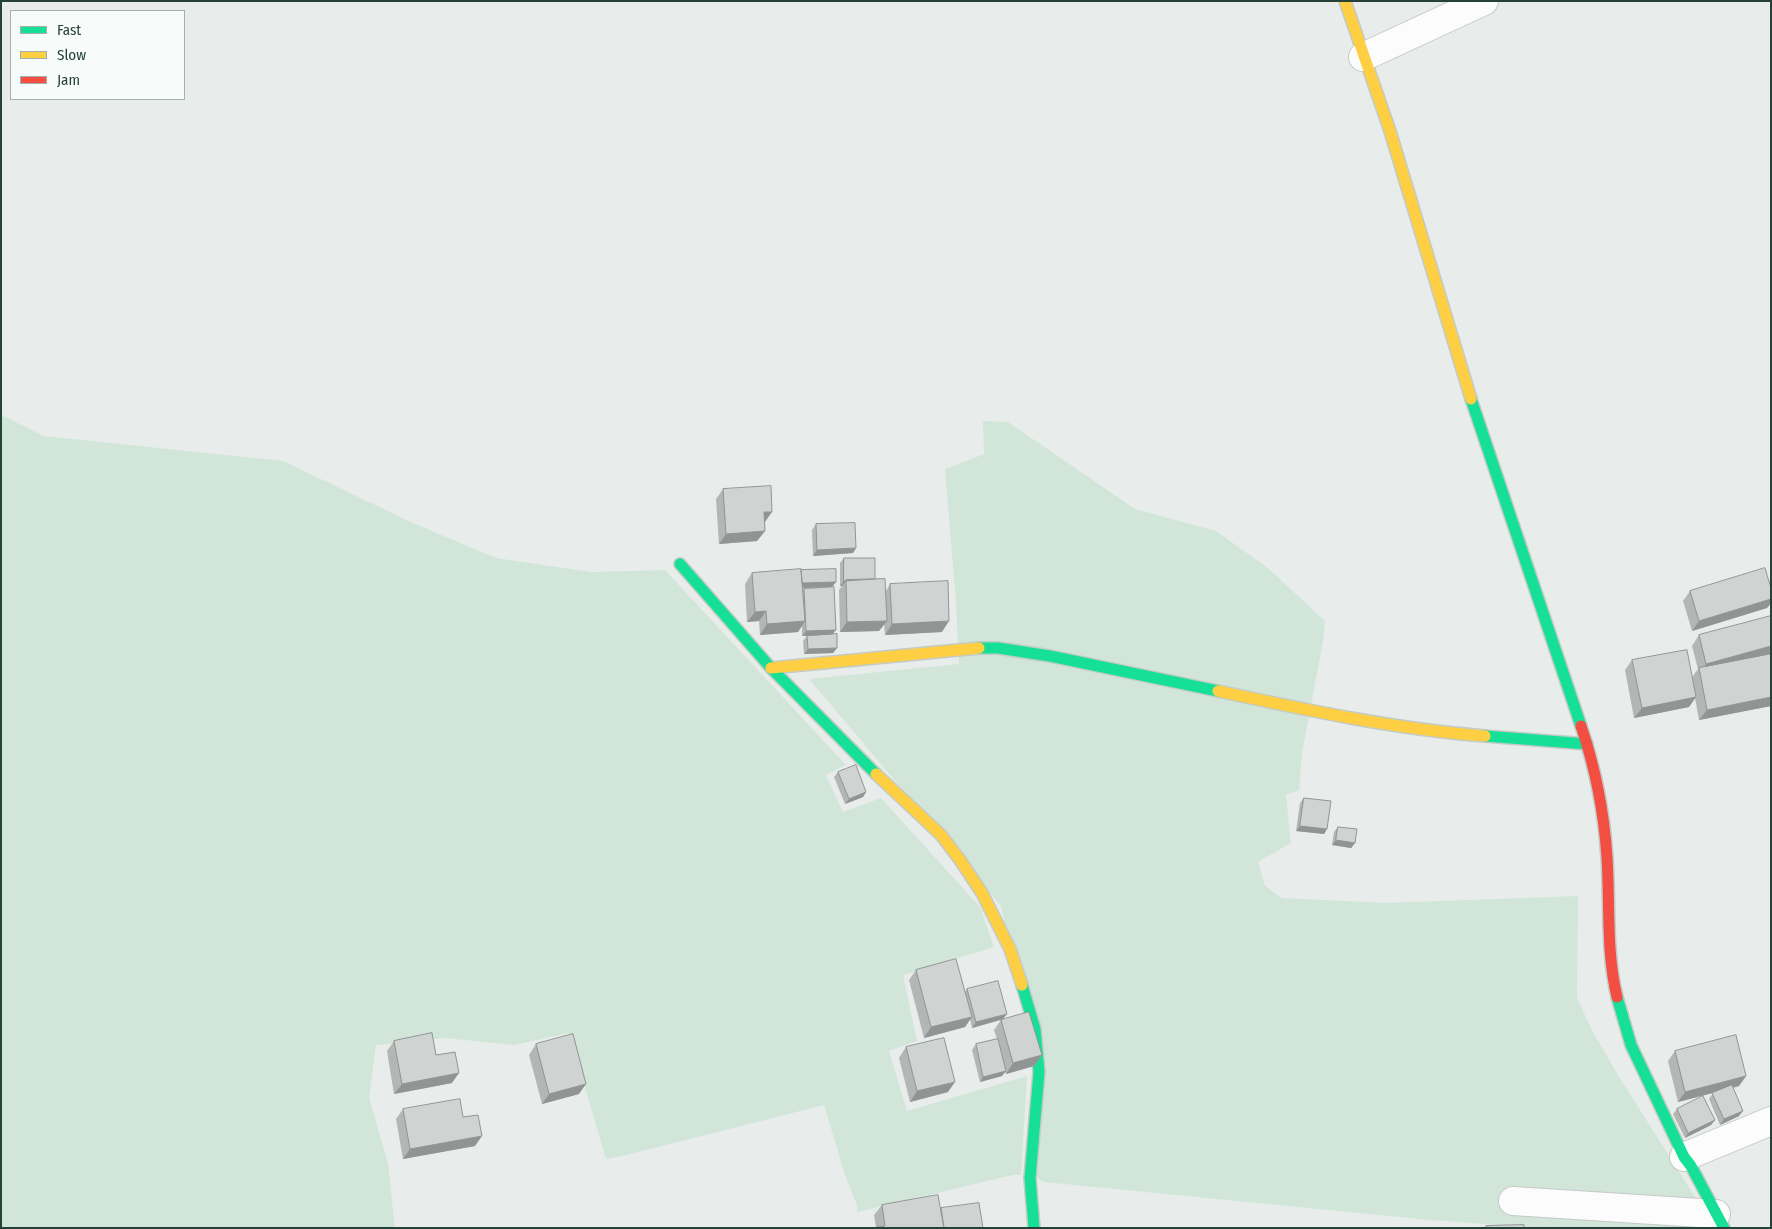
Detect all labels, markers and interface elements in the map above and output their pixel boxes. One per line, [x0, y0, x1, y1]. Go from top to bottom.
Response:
legend [10, 10, 185, 100]
text: Fast [57, 21, 81, 39]
text: Slow [57, 46, 86, 64]
text: Jam [57, 71, 80, 89]

